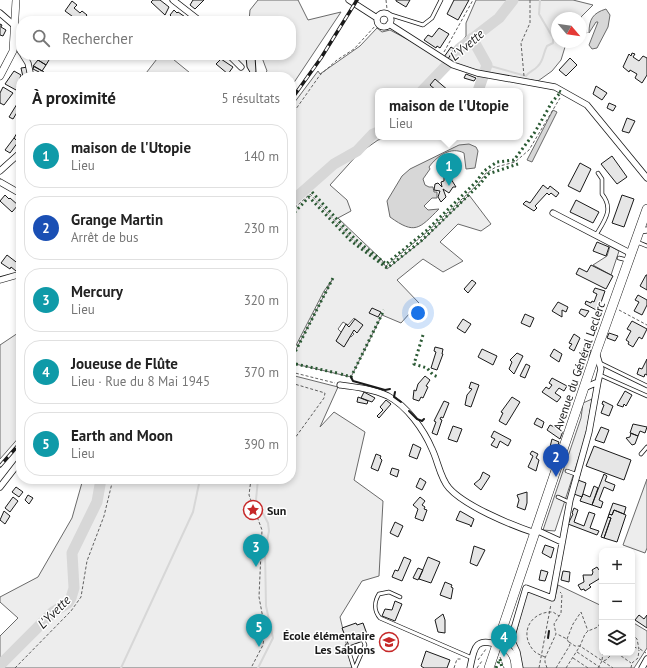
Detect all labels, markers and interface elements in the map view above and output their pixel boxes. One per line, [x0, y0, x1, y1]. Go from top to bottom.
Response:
north arrow [551, 12, 587, 48]
search box [16, 16, 296, 60]
water label: L'Yvette [446, 25, 488, 65]
icon: search [30, 27, 52, 49]
text: Rechercher [62, 29, 133, 48]
text: À proximité [32, 87, 116, 109]
popup [375, 88, 523, 140]
text: 5 résultats [221, 90, 280, 107]
text: maison de l'Utopie [389, 96, 509, 115]
text: Lieu [389, 115, 413, 132]
text: maison de l'Utopie [71, 138, 191, 157]
text: 1 [42, 148, 50, 165]
text: 140 m [244, 148, 279, 165]
pin: 1 [436, 153, 462, 186]
text: Lieu [71, 157, 95, 174]
text: Grange Martin [71, 210, 163, 229]
text: 2 [42, 220, 50, 237]
text: 230 m [244, 220, 279, 237]
text: Arrêt de bus [71, 229, 139, 246]
text: Mercury [71, 282, 123, 301]
text: 3 [42, 292, 50, 309]
text: 320 m [244, 292, 279, 309]
street label: Avenue du Général Leclerc [550, 299, 608, 433]
text: Lieu [71, 301, 95, 318]
your location [408, 303, 428, 323]
text: Joueuse de Flûte [71, 354, 178, 373]
text: 4 [42, 364, 50, 381]
text: 370 m [244, 364, 279, 381]
text: Lieu · Rue du 8 Mai 1945 [71, 373, 210, 390]
text: Earth and Moon [71, 426, 173, 445]
text: 5 [42, 436, 50, 453]
text: 390 m [244, 436, 279, 453]
pin: 2 [543, 444, 569, 477]
text: Lieu [71, 445, 95, 462]
place icon: Sun [242, 499, 264, 521]
place label: Sun [267, 503, 286, 518]
pin: 3 [243, 534, 269, 567]
map controls [599, 548, 635, 656]
button: + [599, 548, 635, 584]
button: − [599, 584, 635, 620]
water label: L'Yvette [34, 592, 74, 632]
pin: 5 [246, 614, 272, 647]
button: layers [599, 620, 635, 656]
pin: 4 [491, 624, 517, 657]
place label: École élémentaire Les Sablons [283, 628, 375, 657]
school or university icon: École élémentaire Les Sablons [378, 631, 400, 653]

